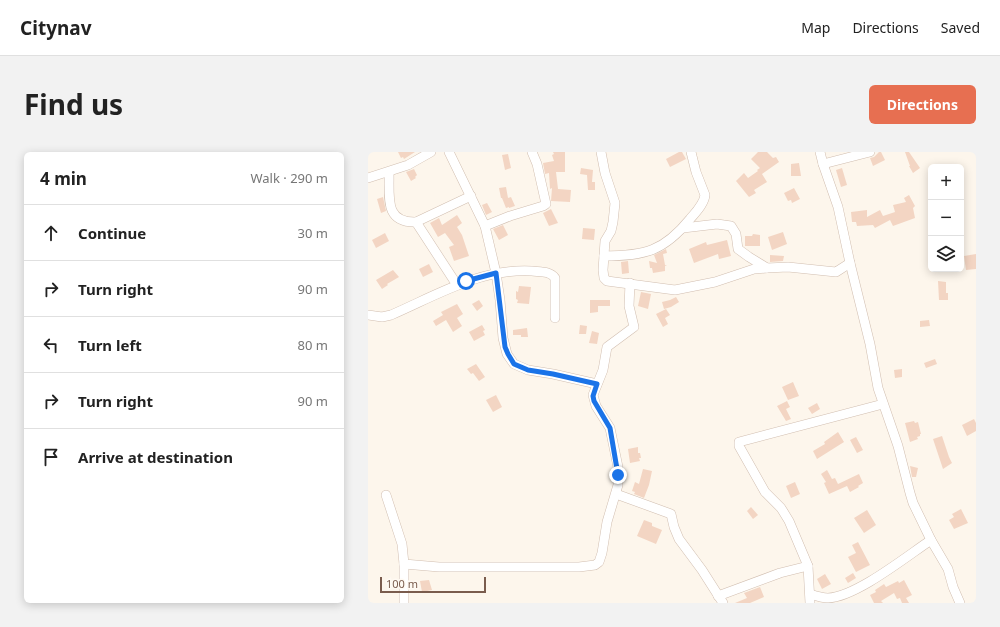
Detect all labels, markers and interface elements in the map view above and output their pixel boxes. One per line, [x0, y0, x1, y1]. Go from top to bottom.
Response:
text: Citynav [20, 15, 92, 41]
text: Map [801, 18, 830, 37]
text: Directions [852, 18, 919, 37]
text: Saved [941, 18, 980, 37]
text: Find us [24, 85, 123, 123]
button: Directions [869, 85, 976, 124]
map controls [928, 164, 964, 272]
button: + [928, 164, 964, 200]
text: 4 min [40, 167, 87, 190]
text: Walk · 290 m [250, 169, 328, 187]
button: − [928, 200, 964, 236]
icon: ahead [40, 222, 62, 244]
text: Continue [78, 223, 146, 243]
text: 30 m [298, 224, 328, 242]
button: layers [928, 236, 964, 272]
route start [457, 272, 475, 290]
icon: right [40, 278, 62, 300]
text: Turn right [78, 279, 153, 299]
text: 90 m [298, 280, 328, 298]
icon: left [40, 334, 62, 356]
text: Turn left [78, 335, 142, 355]
text: 80 m [298, 336, 328, 354]
icon: right [40, 390, 62, 412]
text: Turn right [78, 391, 153, 411]
text: 90 m [298, 392, 328, 410]
icon: arrive [40, 446, 62, 468]
text: Arrive at destination [78, 447, 233, 467]
route end [609, 466, 627, 484]
scale bar [380, 575, 486, 594]
text: 100 m [386, 576, 418, 591]

